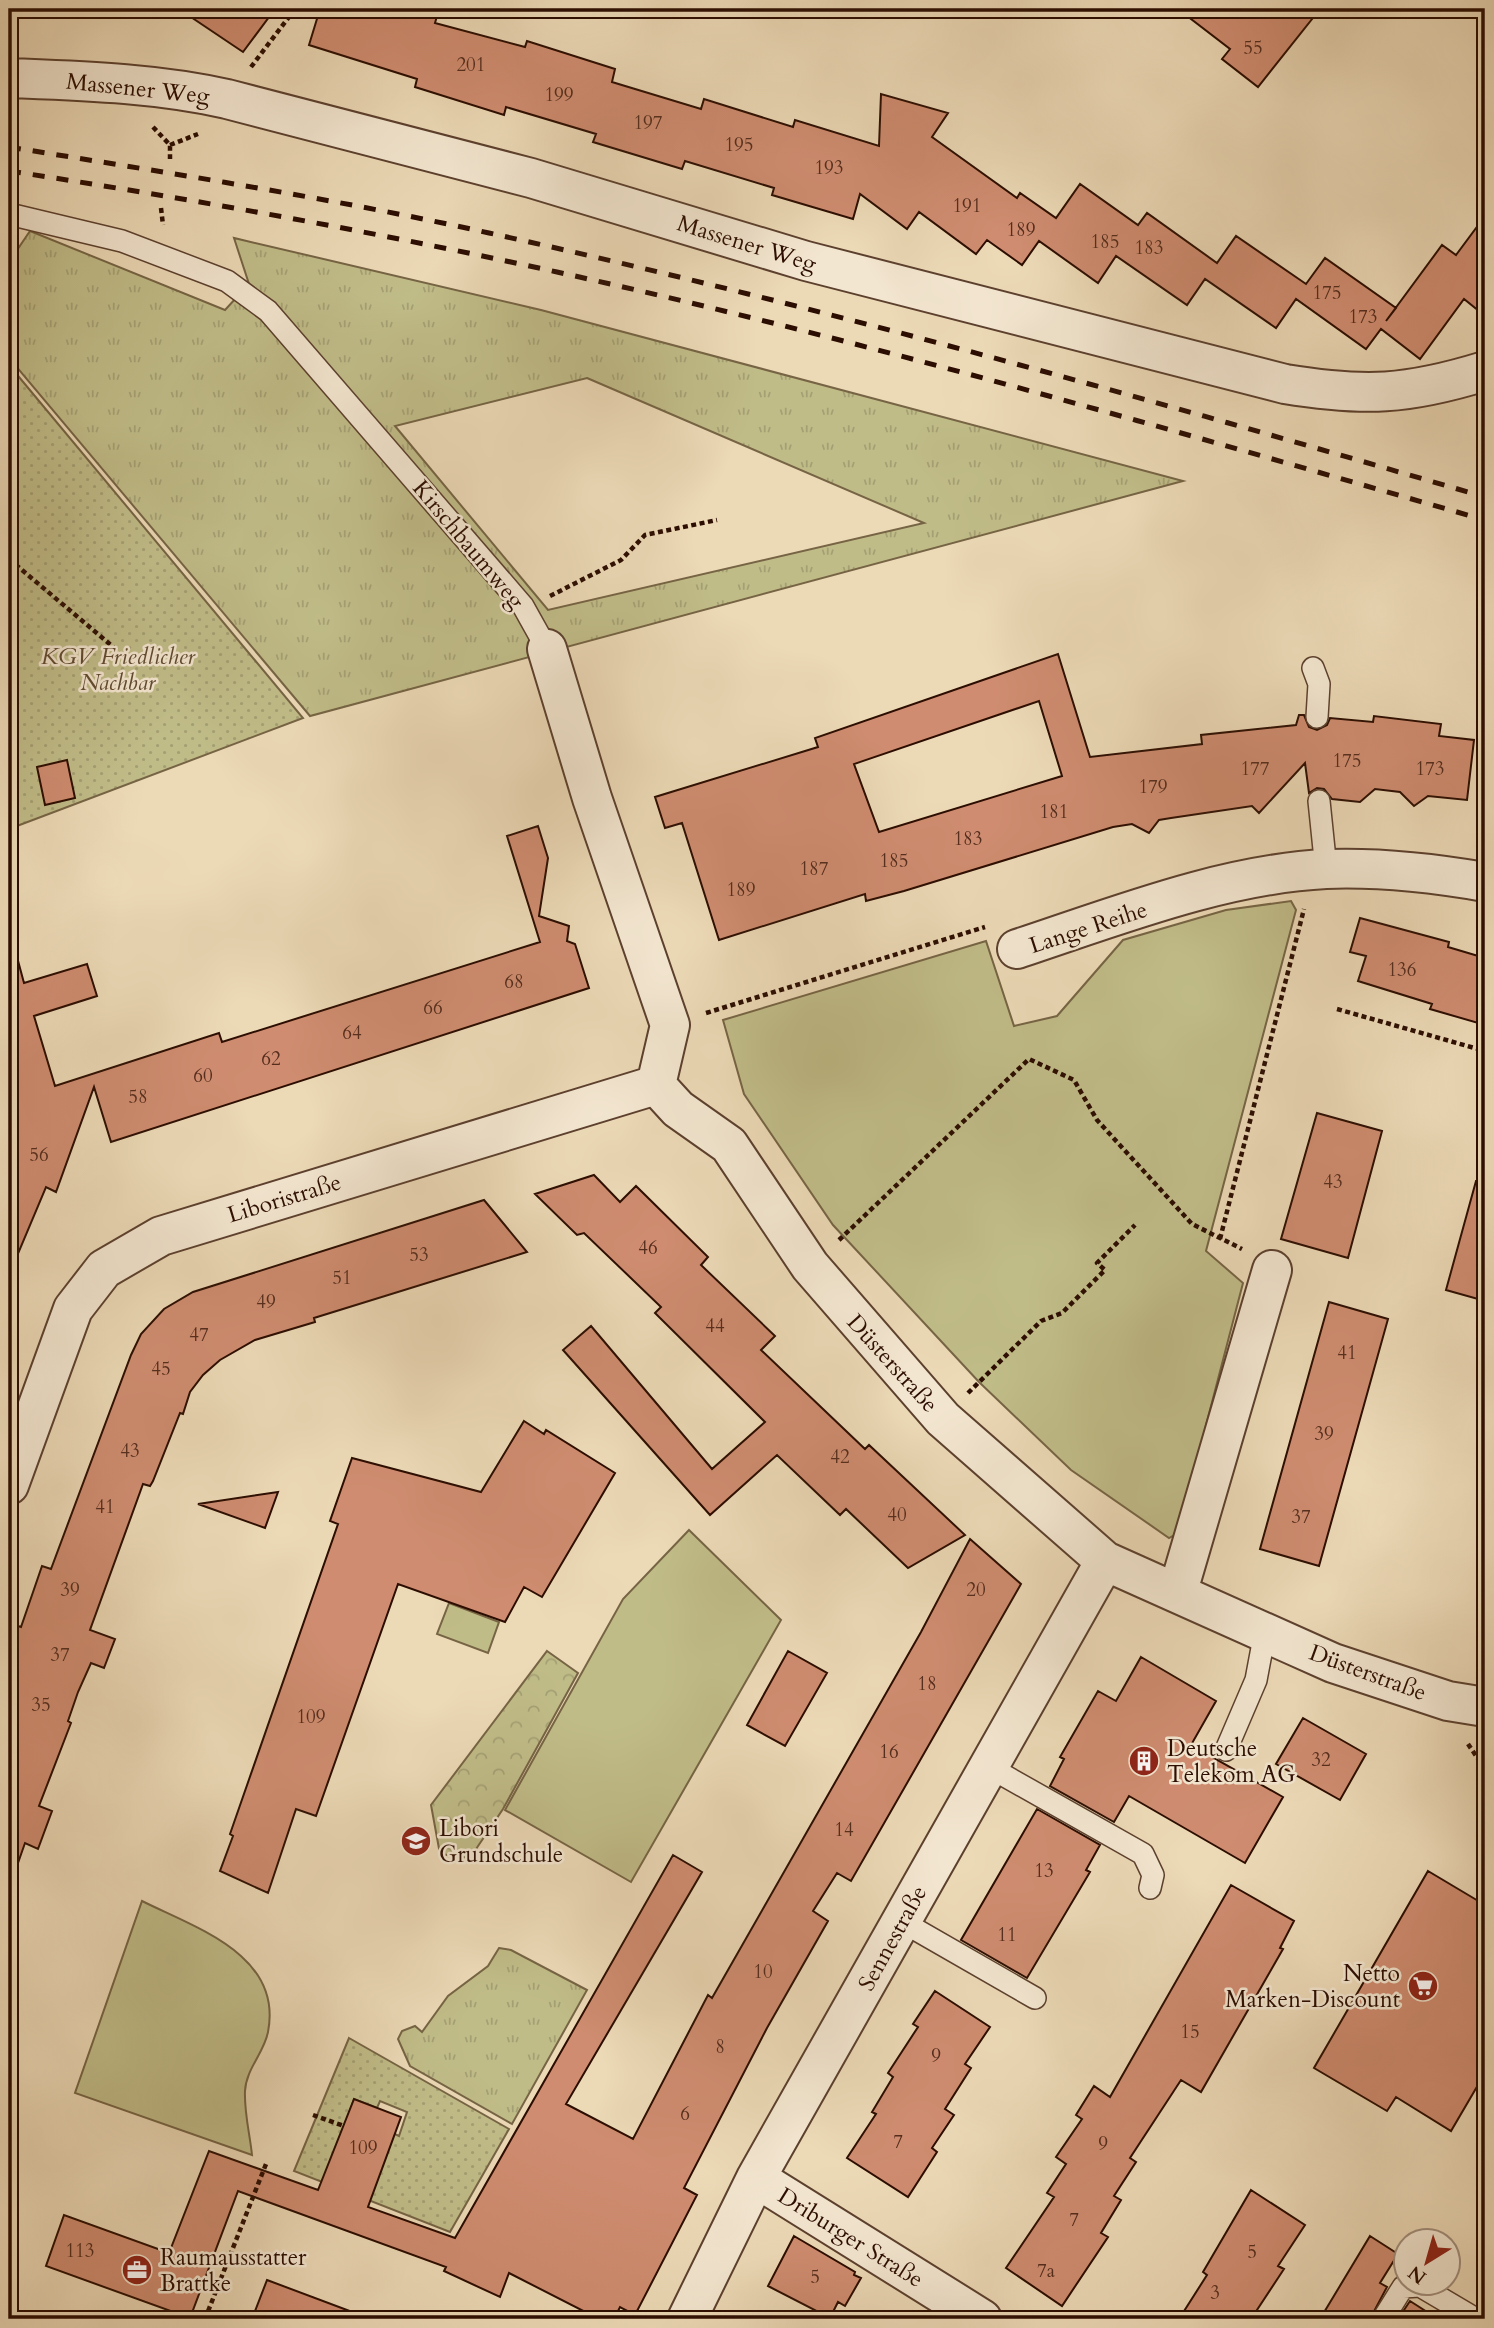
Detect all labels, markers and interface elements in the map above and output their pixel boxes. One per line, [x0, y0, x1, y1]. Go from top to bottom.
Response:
house number: 55 [1243, 35, 1263, 61]
house number: 201 [456, 52, 486, 78]
street label: Massener Weg [65, 66, 211, 111]
house number: 199 [544, 82, 574, 108]
house number: 197 [633, 110, 663, 136]
house number: 195 [724, 132, 754, 158]
house number: 193 [814, 155, 844, 181]
house number: 191 [952, 193, 982, 219]
street label: Massener Weg [673, 208, 820, 279]
house number: 189 [1006, 217, 1036, 243]
house number: 185 [1090, 229, 1120, 255]
house number: 183 [1134, 235, 1164, 261]
house number: 175 [1312, 280, 1342, 306]
house number: 173 [1348, 304, 1378, 330]
street label: Kirschbaumweg [406, 473, 532, 615]
park label: KGV Friedlicher Nachbar [41, 641, 197, 698]
house number: 175 [1332, 748, 1362, 774]
house number: 177 [1240, 756, 1270, 782]
house number: 173 [1415, 756, 1445, 782]
house number: 179 [1138, 774, 1168, 800]
house number: 181 [1039, 799, 1069, 825]
house number: 183 [953, 826, 983, 852]
house number: 185 [879, 848, 909, 874]
house number: 187 [799, 856, 829, 882]
house number: 189 [726, 877, 756, 903]
street label: Lange Reihe [1025, 894, 1151, 961]
house number: 136 [1387, 957, 1417, 983]
house number: 68 [504, 969, 524, 995]
house number: 66 [423, 995, 443, 1021]
house number: 64 [342, 1020, 362, 1046]
house number: 62 [261, 1046, 281, 1072]
house number: 60 [193, 1063, 213, 1089]
house number: 58 [128, 1084, 148, 1110]
house number: 56 [29, 1142, 49, 1168]
street label: Liboristraße [223, 1166, 345, 1230]
house number: 43 [1323, 1169, 1343, 1195]
house number: 46 [638, 1235, 658, 1261]
house number: 53 [409, 1242, 429, 1268]
house number: 51 [332, 1265, 352, 1291]
house number: 49 [256, 1289, 276, 1315]
street label: Düsterstraße [840, 1307, 945, 1419]
house number: 44 [705, 1313, 725, 1339]
house number: 47 [189, 1322, 209, 1348]
house number: 41 [1337, 1340, 1357, 1366]
house number: 45 [151, 1356, 171, 1382]
house number: 39 [1314, 1421, 1334, 1447]
house number: 43 [120, 1438, 140, 1464]
house number: 42 [830, 1444, 850, 1470]
house number: 41 [95, 1494, 115, 1520]
house number: 40 [887, 1502, 907, 1528]
house number: 37 [1291, 1504, 1311, 1530]
house number: 39 [60, 1577, 80, 1603]
house number: 20 [966, 1577, 986, 1603]
street label: Düsterstraße [1305, 1637, 1431, 1708]
house number: 37 [50, 1642, 70, 1668]
house number: 18 [917, 1671, 937, 1697]
house number: 35 [31, 1692, 51, 1718]
house number: 109 [296, 1704, 326, 1730]
place label: Deutsche Telekom AG [1167, 1733, 1296, 1790]
house number: 16 [879, 1739, 899, 1765]
building icon: Deutsche Telekom AG [1127, 1744, 1161, 1778]
house number: 32 [1311, 1747, 1331, 1773]
place label: Libori Grundschule [439, 1813, 563, 1870]
house number: 14 [834, 1817, 854, 1843]
school or university icon: Libori Grundschule [399, 1824, 433, 1858]
house number: 13 [1034, 1858, 1054, 1884]
street label: Sennestraße [851, 1880, 934, 1996]
house number: 11 [997, 1922, 1017, 1948]
place label: Netto Marken-Discount [1225, 1958, 1400, 2015]
house number: 10 [753, 1959, 773, 1985]
supermarket icon: Netto Marken-Discount [1406, 1969, 1440, 2003]
house number: 15 [1180, 2019, 1200, 2045]
house number: 8 [715, 2034, 725, 2060]
house number: 9 [931, 2043, 941, 2069]
house number: 6 [680, 2101, 690, 2127]
house number: 7 [893, 2129, 903, 2155]
house number: 9 [1098, 2131, 1108, 2157]
house number: 109 [348, 2135, 378, 2161]
street label: Driburger Straße [772, 2180, 929, 2295]
house number: 7 [1069, 2207, 1079, 2233]
north arrow [1392, 2226, 1462, 2296]
house number: 113 [65, 2238, 95, 2264]
house number: 5 [1247, 2239, 1257, 2265]
place label: Raumausstatter Brattke [160, 2242, 307, 2299]
office icon: Raumausstatter Brattke [120, 2253, 154, 2287]
house number: 7a [1037, 2258, 1055, 2284]
text: N [1403, 2259, 1432, 2290]
house number: 5 [810, 2264, 820, 2290]
house number: 3 [1210, 2280, 1220, 2306]

